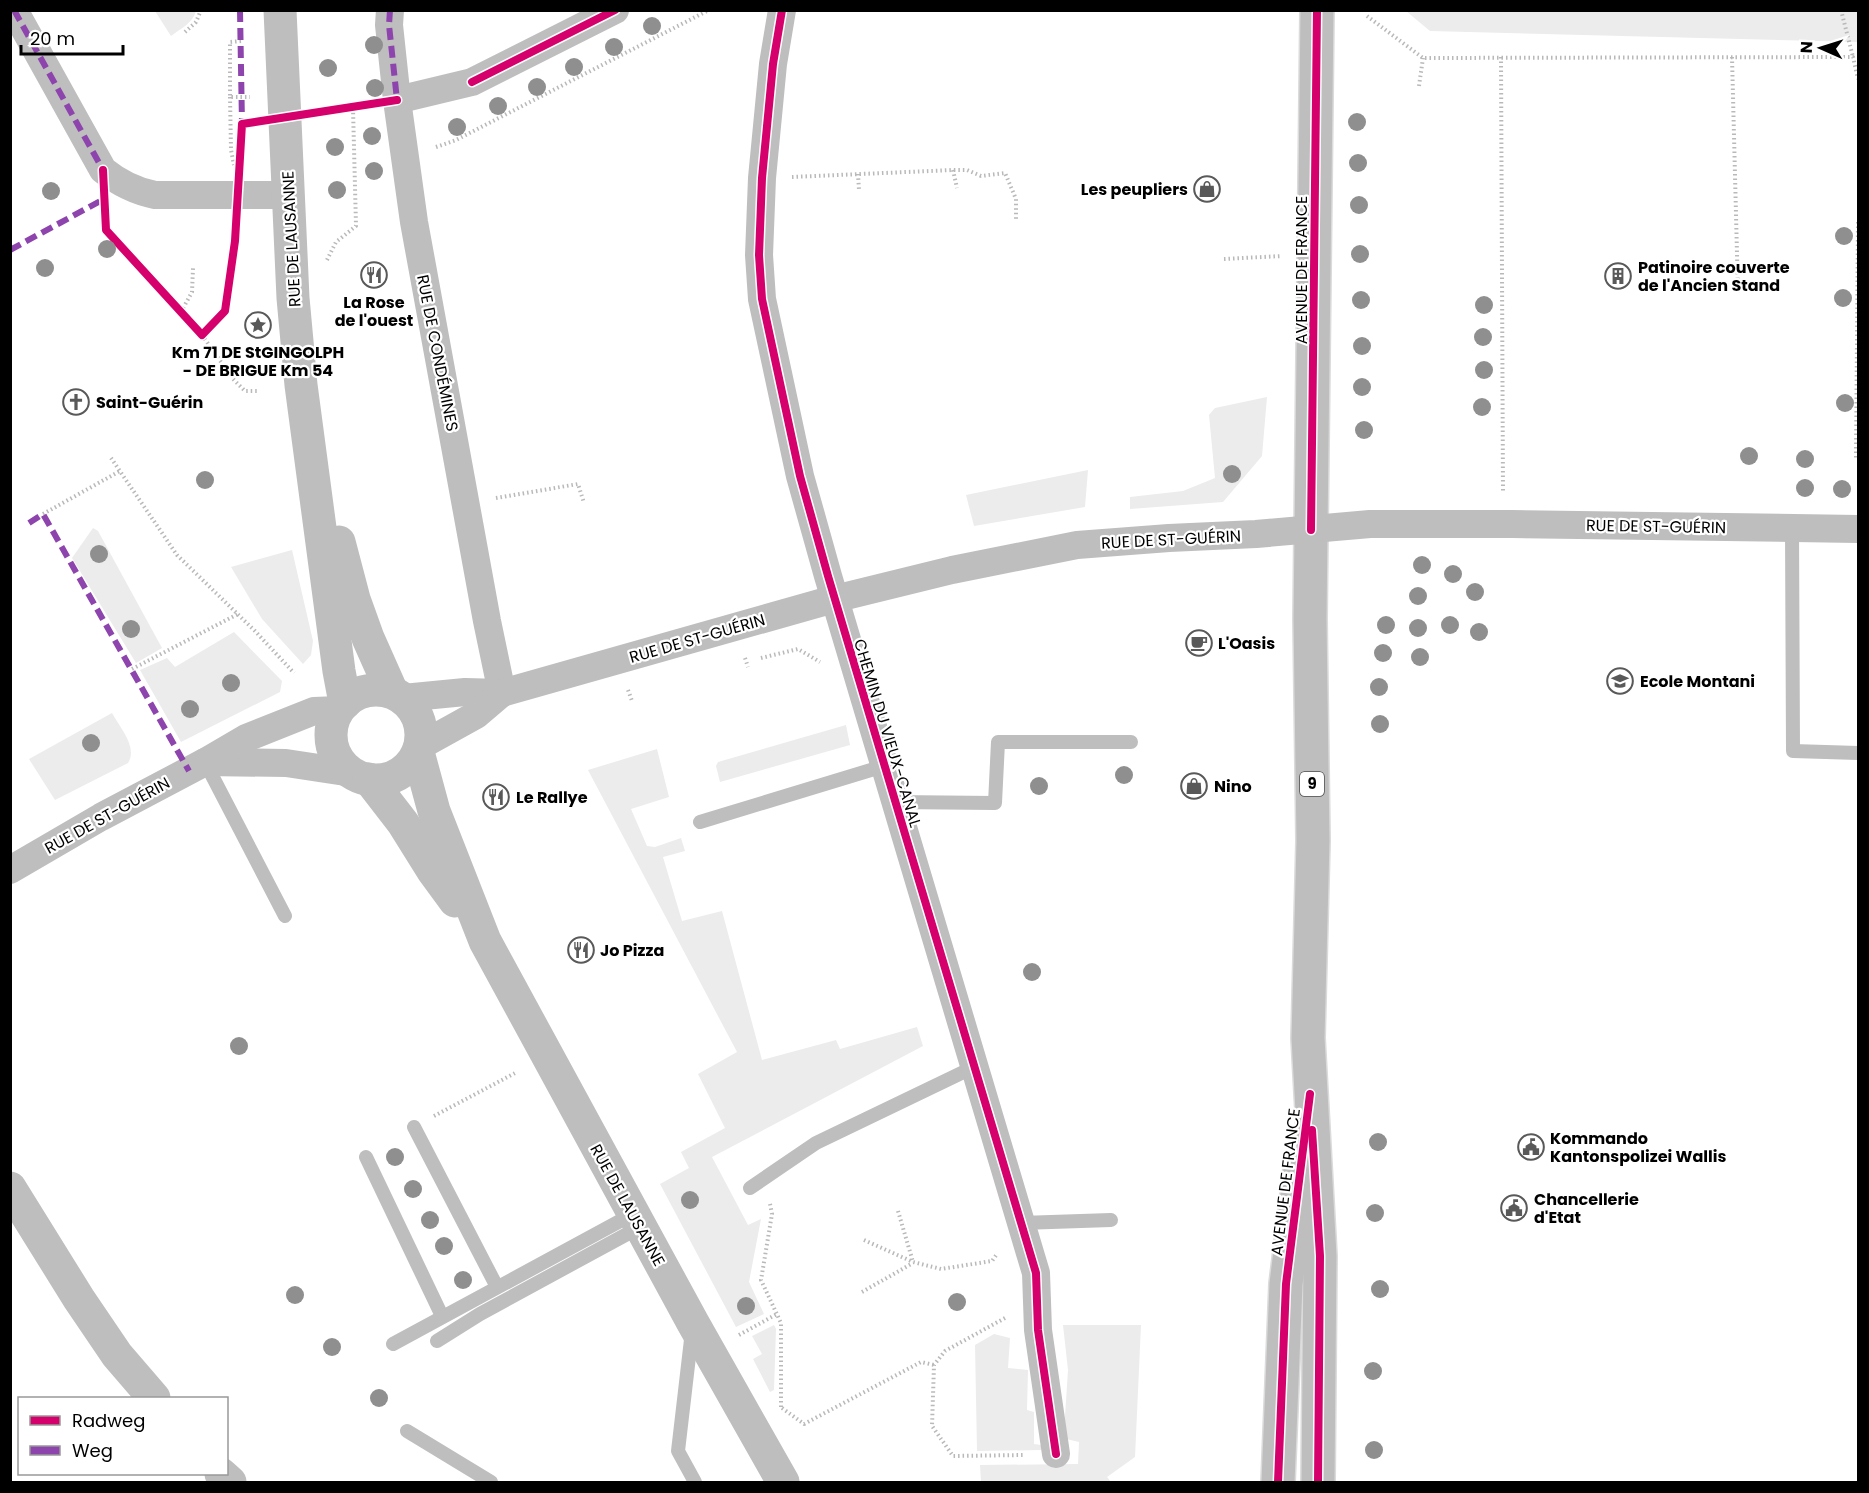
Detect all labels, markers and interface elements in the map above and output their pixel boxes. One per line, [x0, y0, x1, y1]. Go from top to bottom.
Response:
scale bar [21, 18, 123, 56]
north arrow [1791, 18, 1851, 78]
text: 20 m [30, 26, 75, 51]
text: N [1795, 41, 1818, 54]
street label: RUE DE LAUSANNE [276, 170, 307, 308]
shop icon: Les peupliers [1192, 174, 1222, 204]
place label: Les peupliers [1081, 178, 1188, 201]
street label: AVENUE DE FRANCE [1290, 196, 1313, 344]
place label: Patinoire couverte de l'Ancien Stand [1638, 256, 1790, 297]
restaurant icon: La Rose de l'ouest [359, 260, 389, 290]
building icon: Patinoire couverte de l'Ancien Stand [1603, 261, 1633, 291]
street label: RUE DE CONDÉMINES [411, 273, 464, 433]
place label: La Rose de l'ouest [335, 291, 413, 332]
place icon: Km 71 DE StGINGOLPH - DE BRIGUE Km 54 [243, 310, 273, 340]
place label: Km 71 DE StGINGOLPH - DE BRIGUE Km 54 [172, 341, 344, 382]
church icon: Saint-Guérin [61, 387, 91, 417]
place label: Saint-Guérin [96, 391, 203, 414]
street label: RUE DE ST-GUÉRIN [1586, 514, 1726, 539]
street label: RUE DE ST-GUÉRIN [1100, 524, 1242, 555]
street label: RUE DE ST-GUÉRIN [627, 608, 768, 669]
cafe icon: L'Oasis [1184, 628, 1214, 658]
place label: L'Oasis [1218, 632, 1275, 655]
street label: CHEMIN DU VIEUX-CANAL [848, 636, 927, 830]
school or university icon: Ecole Montani [1605, 666, 1635, 696]
place label: Ecole Montani [1640, 670, 1755, 693]
street label: RUE DE ST-GUÉRIN [40, 771, 174, 859]
shop icon: Nino [1179, 771, 1209, 801]
road number: 9 [1300, 772, 1324, 796]
place label: Nino [1214, 775, 1252, 798]
restaurant icon: Le Rallye [481, 782, 511, 812]
place label: Le Rallye [516, 786, 588, 809]
restaurant icon: Jo Pizza [566, 935, 596, 965]
place label: Jo Pizza [600, 939, 664, 962]
street label: AVENUE DE FRANCE [1265, 1107, 1306, 1257]
place label: Kommando Kantonspolizei Wallis [1550, 1127, 1726, 1168]
public building icon: Kommando Kantonspolizei Wallis [1516, 1132, 1546, 1162]
street label: RUE DE LAUSANNE [584, 1140, 671, 1270]
place label: Chancellerie d'Etat [1534, 1188, 1639, 1229]
public building icon: Chancellerie d'Etat [1499, 1193, 1529, 1223]
legend [18, 1397, 228, 1475]
text: Radweg [72, 1408, 145, 1433]
text: Weg [72, 1438, 113, 1463]

